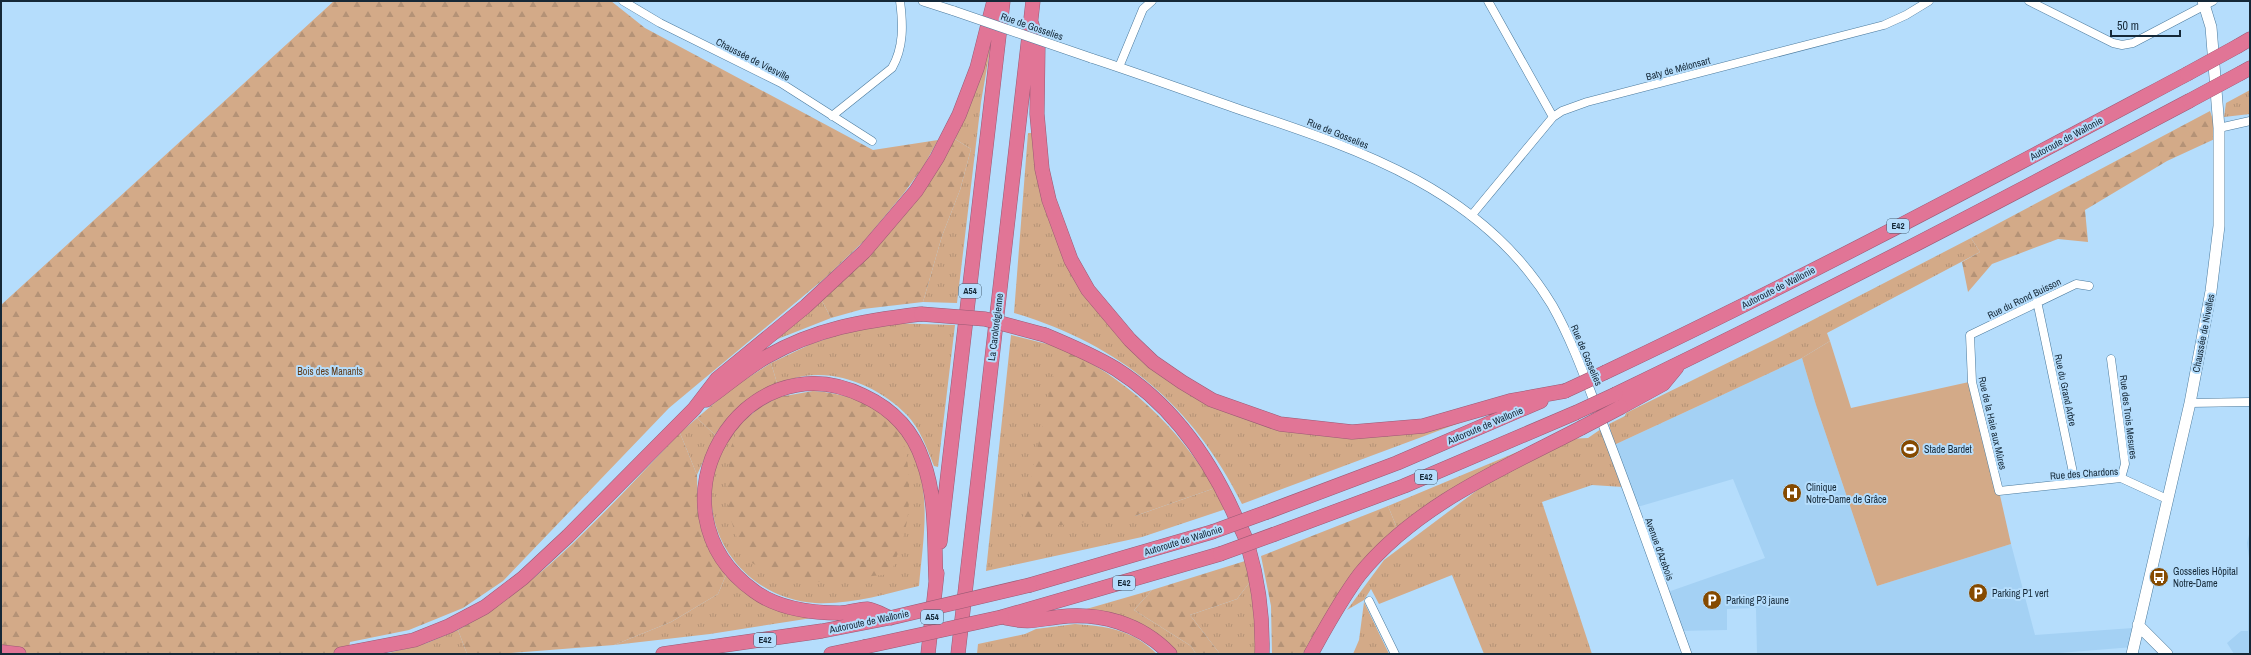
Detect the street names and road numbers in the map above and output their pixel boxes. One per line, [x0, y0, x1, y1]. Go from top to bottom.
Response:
street label: Rue de Gosselies [999, 10, 1065, 43]
street label: Chaussée de Viesville [714, 35, 792, 84]
street label: Baty de Mélonsart [1645, 53, 1712, 83]
street label: Autoroute de Wallonie [2027, 114, 2105, 164]
street label: Rue de Gosselies [1305, 115, 1370, 152]
road number: E42 [1887, 219, 1909, 233]
street label: Autoroute de Wallonie [1738, 263, 1818, 312]
street label: Rue du Rond Buisson [1985, 275, 2063, 322]
road number: A54 [959, 284, 981, 298]
street label: La Carolorégienne [985, 292, 1006, 362]
street label: Chaussée de Nivelles [2190, 293, 2217, 373]
street label: Rue de Gosselies [1568, 323, 1605, 388]
street label: Rue du Grand Arbre [2052, 353, 2080, 428]
street label: Rue des Trois Mesures [2117, 374, 2140, 460]
street label: Rue de la Haie aux Mûres [1975, 375, 2010, 471]
street label: Autoroute de Wallonie [1445, 404, 1525, 448]
street label: Rue des Chardons [2049, 465, 2119, 482]
road number: E42 [1415, 470, 1437, 484]
street label: Avenue d'Azebois [1642, 515, 1677, 582]
street label: Autoroute de Wallonie [1142, 522, 1224, 559]
road number: E42 [1113, 576, 1135, 590]
street label: Autoroute de Wallonie [827, 607, 910, 636]
road number: A54 [921, 610, 943, 624]
road number: E42 [754, 633, 776, 647]

